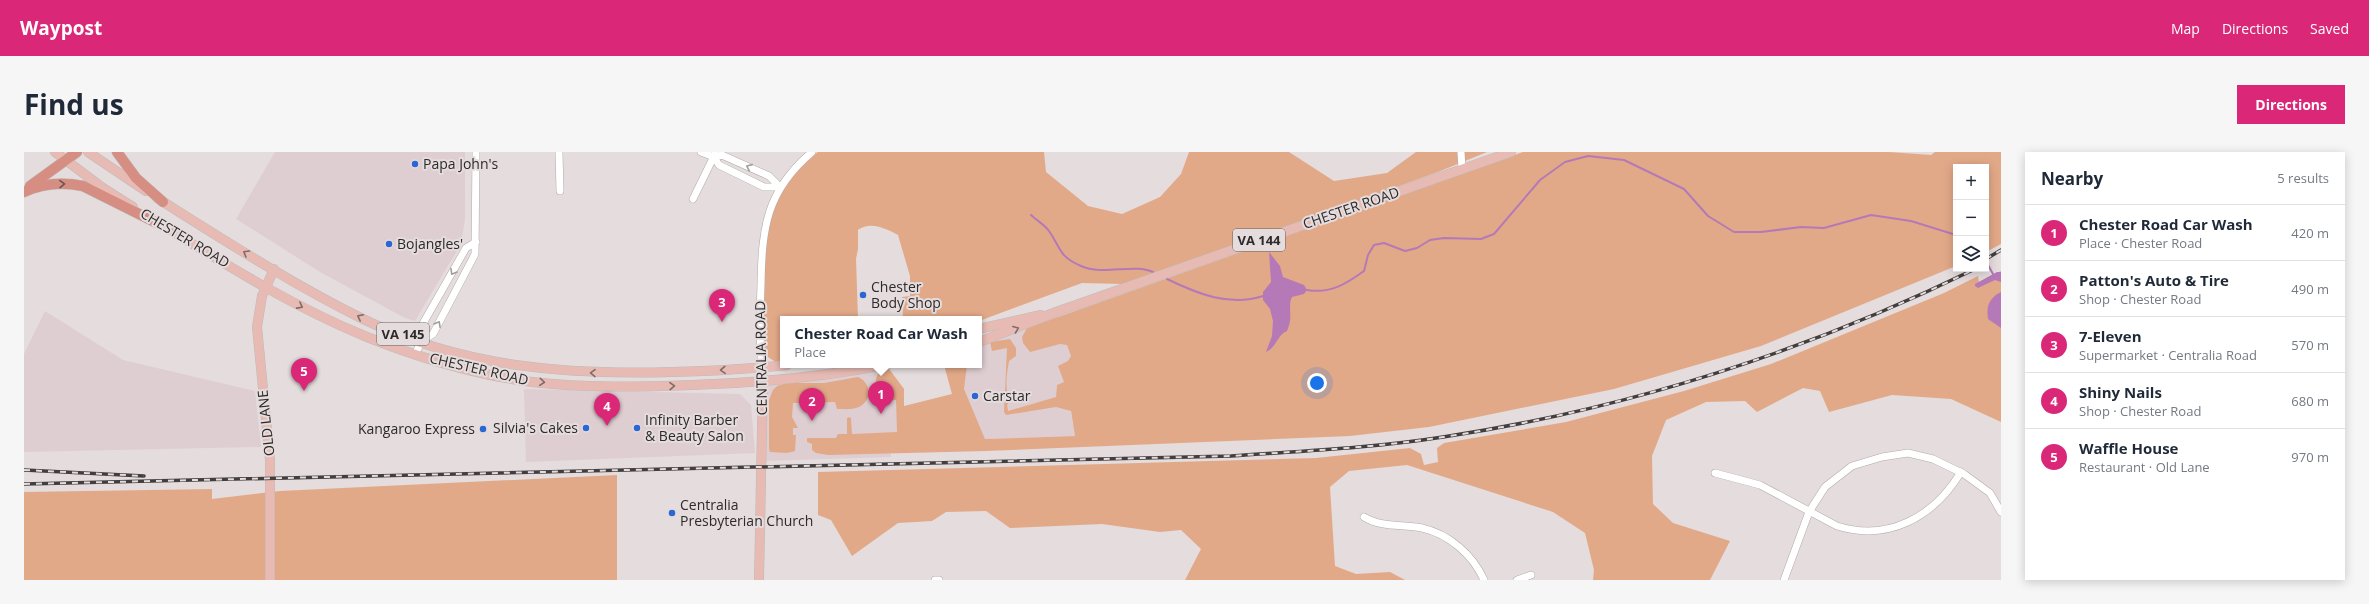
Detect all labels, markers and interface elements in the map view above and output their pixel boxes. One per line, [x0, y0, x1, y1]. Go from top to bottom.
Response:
text: Waypost [20, 15, 102, 41]
text: Map [2171, 19, 2200, 38]
text: Directions [2222, 19, 2288, 38]
text: Saved [2310, 19, 2349, 38]
text: Find us [24, 85, 124, 123]
button: Directions [2237, 85, 2345, 124]
place label: Papa John's [423, 154, 499, 173]
marker: Papa John's [410, 159, 420, 169]
one-way arrow [745, 164, 753, 172]
map controls [1953, 164, 1989, 272]
button: + [1953, 164, 1989, 200]
text: Nearby [2041, 167, 2103, 190]
text: 5 results [2277, 169, 2329, 187]
one-way arrow [59, 180, 65, 188]
street label: CHESTER ROAD [1300, 182, 1402, 233]
button: − [1953, 200, 1989, 236]
street label: CHESTER ROAD [137, 203, 233, 272]
text: Chester Road Car Wash [2079, 214, 2253, 234]
text: 1 [2050, 224, 2058, 242]
text: 420 m [2291, 224, 2329, 242]
road number: VA 144 [1233, 229, 1285, 251]
place label: Bojangles' [397, 234, 463, 253]
text: Place · Chester Road [2079, 234, 2202, 252]
button: layers [1953, 236, 1989, 272]
marker: Bojangles' [384, 239, 394, 249]
one-way arrow [244, 250, 251, 257]
one-way arrow [450, 268, 457, 275]
text: Patton's Auto & Tire [2079, 270, 2229, 290]
place label: Chester Body Shop [871, 277, 941, 312]
text: 2 [2050, 280, 2058, 298]
text: 490 m [2291, 280, 2329, 298]
pin: 3 [709, 289, 735, 322]
marker: Chester Body Shop [858, 290, 868, 300]
text: Shop · Chester Road [2079, 290, 2201, 308]
one-way arrow [295, 301, 303, 308]
street label: CENTRALIA ROAD [750, 301, 771, 415]
one-way arrow [356, 314, 364, 322]
popup [780, 316, 982, 368]
one-way arrow [433, 321, 441, 328]
road number: VA 145 [377, 323, 429, 345]
text: Chester Road Car Wash [794, 323, 968, 343]
one-way arrow [1012, 326, 1019, 334]
text: 7-Eleven [2079, 326, 2142, 346]
text: 3 [2050, 336, 2058, 354]
text: 570 m [2291, 336, 2329, 354]
text: Place [794, 343, 826, 361]
text: Supermarket · Centralia Road [2079, 346, 2257, 364]
street label: CHESTER ROAD [428, 348, 530, 389]
pin: 5 [291, 358, 317, 391]
one-way arrow [720, 366, 726, 374]
one-way arrow [590, 369, 596, 377]
your location [1307, 373, 1327, 393]
one-way arrow [539, 378, 545, 387]
one-way arrow [669, 381, 675, 390]
pin: 1 [868, 381, 894, 414]
text: Shiny Nails [2079, 382, 2162, 402]
place label: Carstar [983, 386, 1031, 405]
pin: 2 [799, 388, 825, 421]
street label: OLD LANE [253, 389, 278, 457]
marker: Carstar [970, 391, 980, 401]
text: 4 [2050, 392, 2058, 410]
text: 680 m [2291, 392, 2329, 410]
pin: 4 [594, 393, 620, 426]
text: Shop · Chester Road [2079, 402, 2201, 420]
place label: Infinity Barber & Beauty Salon [645, 410, 744, 445]
place label: Silvia's Cakes [493, 418, 578, 437]
place label: Kangaroo Express [358, 419, 475, 438]
marker: Silvia's Cakes [581, 423, 591, 433]
marker: Infinity Barber & Beauty Salon [632, 423, 642, 433]
marker: Kangaroo Express [478, 424, 488, 434]
text: Waffle House [2079, 438, 2178, 458]
text: 5 [2050, 448, 2058, 466]
text: 970 m [2291, 448, 2329, 466]
text: Restaurant · Old Lane [2079, 458, 2210, 476]
place label: Centralia Presbyterian Church [680, 495, 813, 530]
marker: Centralia Presbyterian Church [667, 508, 677, 518]

